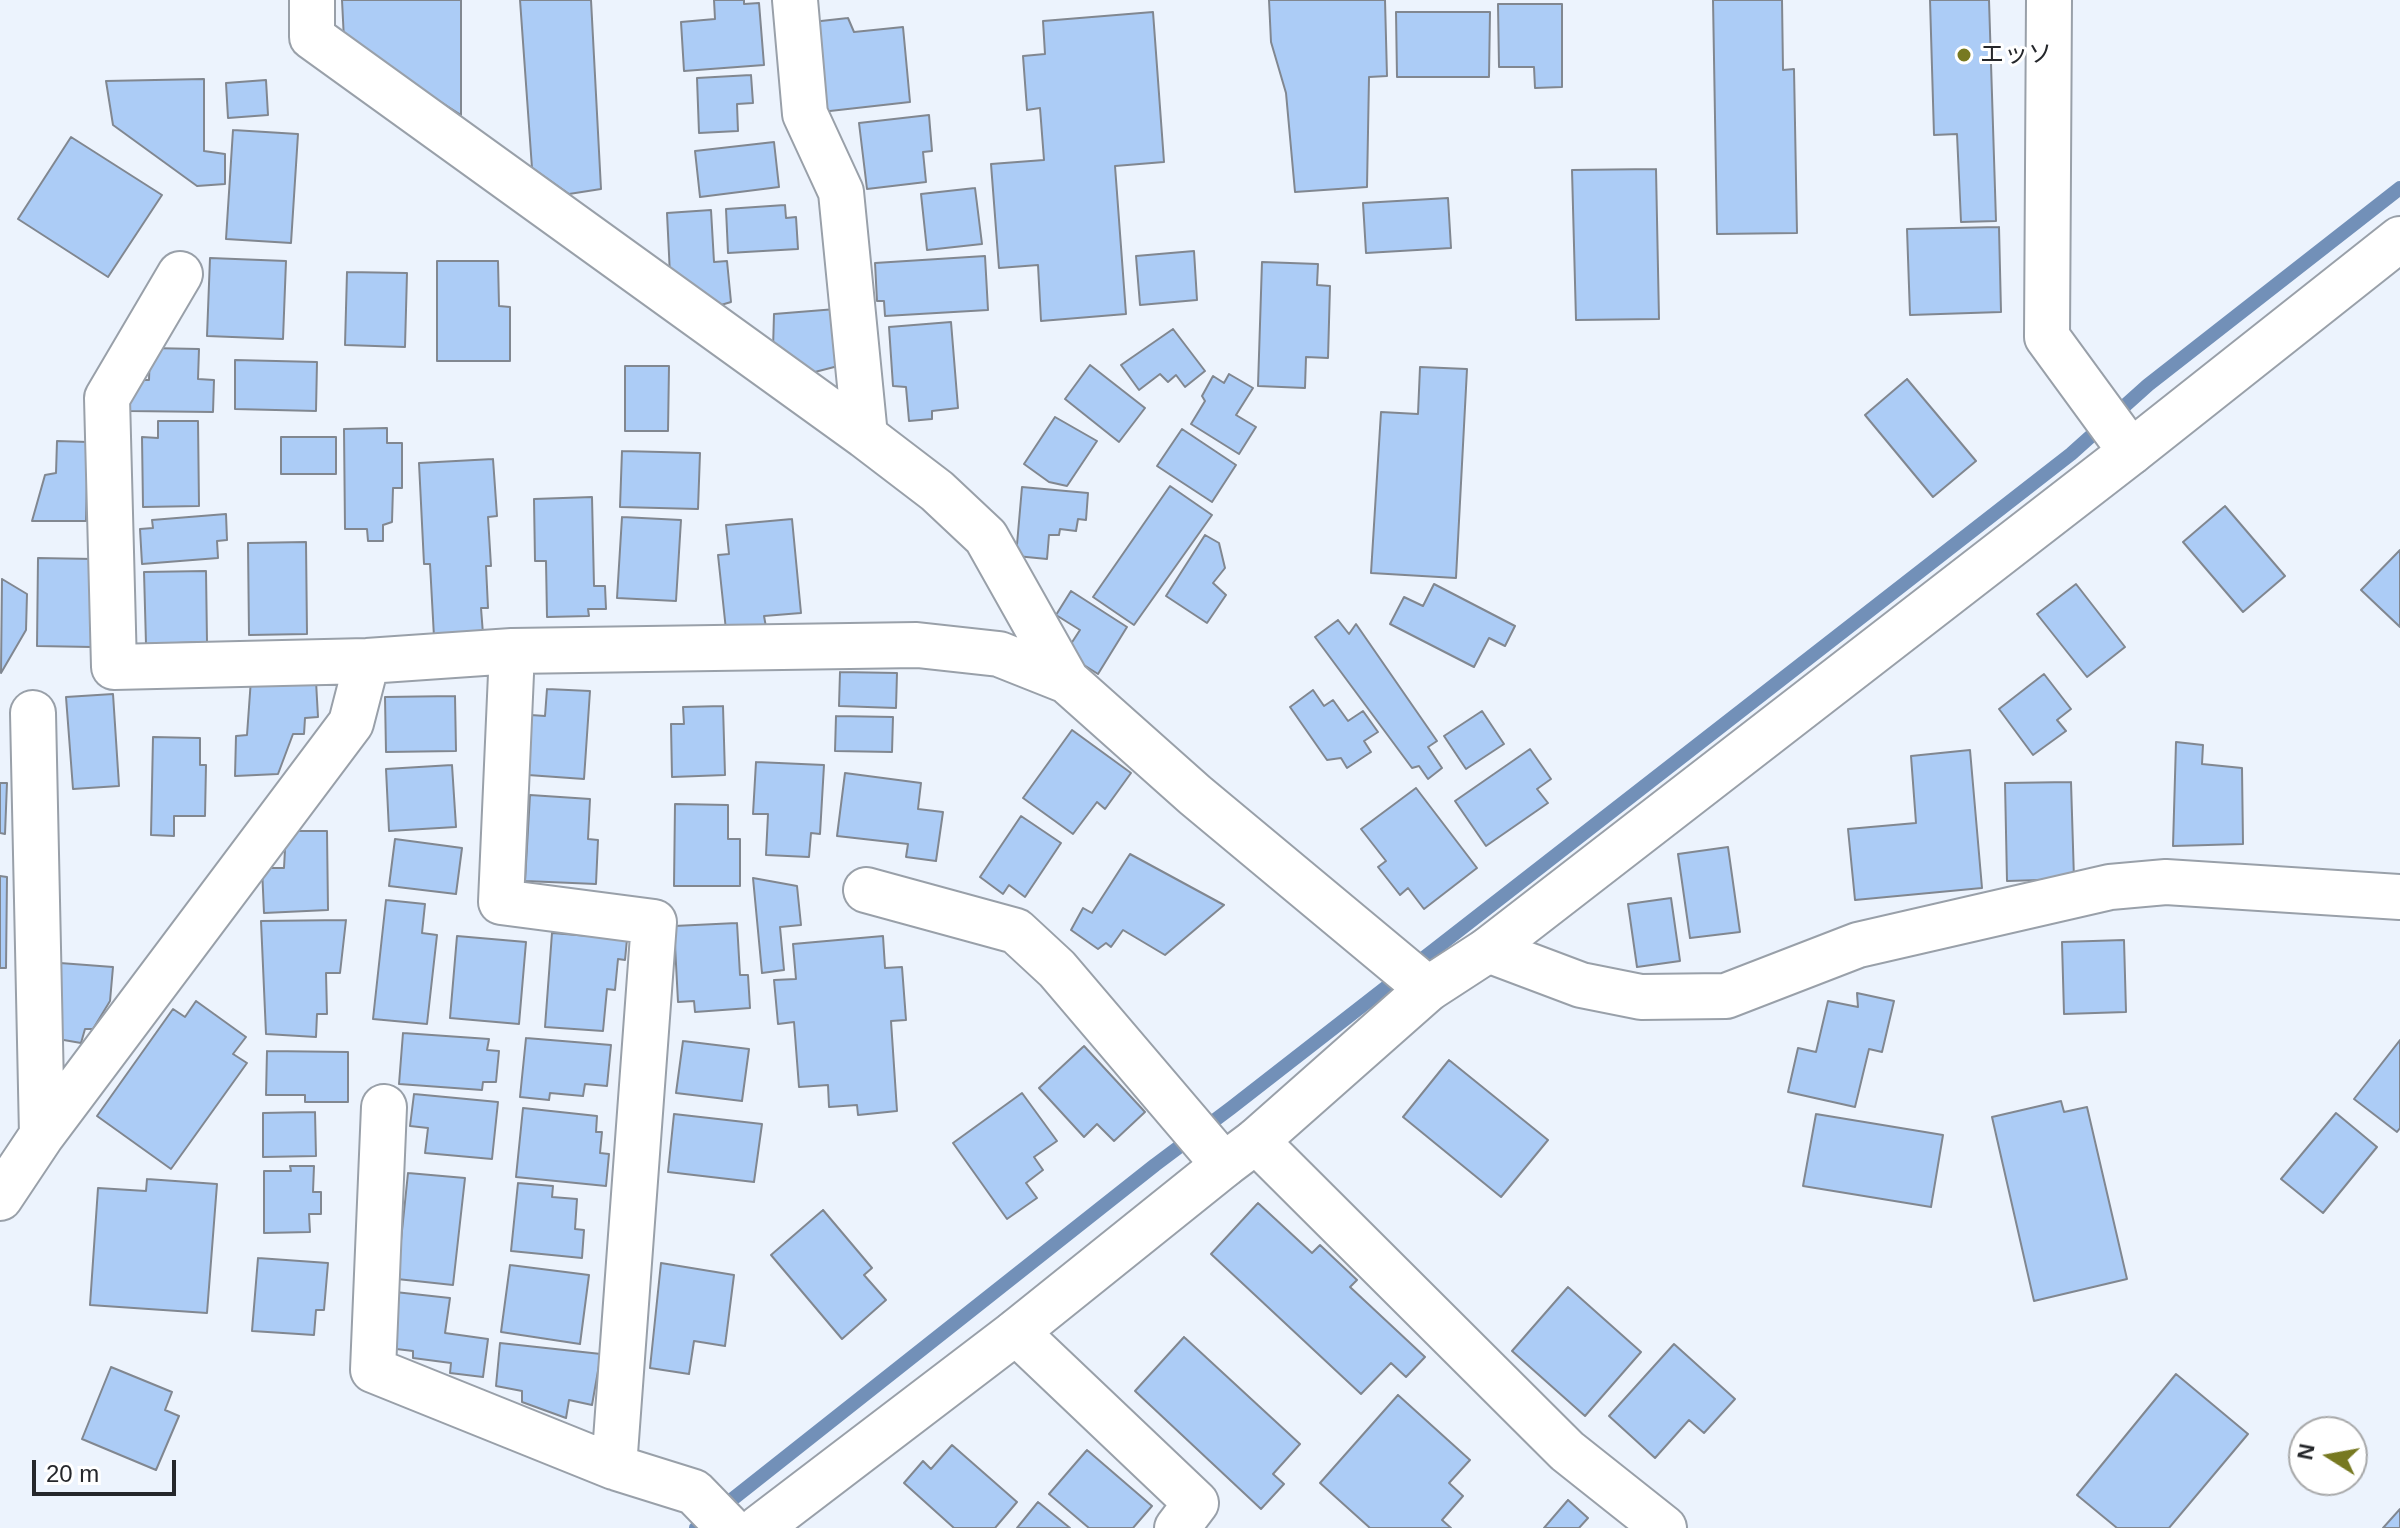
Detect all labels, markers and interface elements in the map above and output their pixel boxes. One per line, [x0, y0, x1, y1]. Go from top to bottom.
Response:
place label: エッソ [1980, 41, 2052, 69]
marker: エッソ [1955, 46, 1973, 64]
north arrow [2288, 1416, 2368, 1496]
text: N [2292, 1442, 2320, 1462]
scale bar [36, 1444, 180, 1494]
text: 20 m [46, 1460, 99, 1487]

